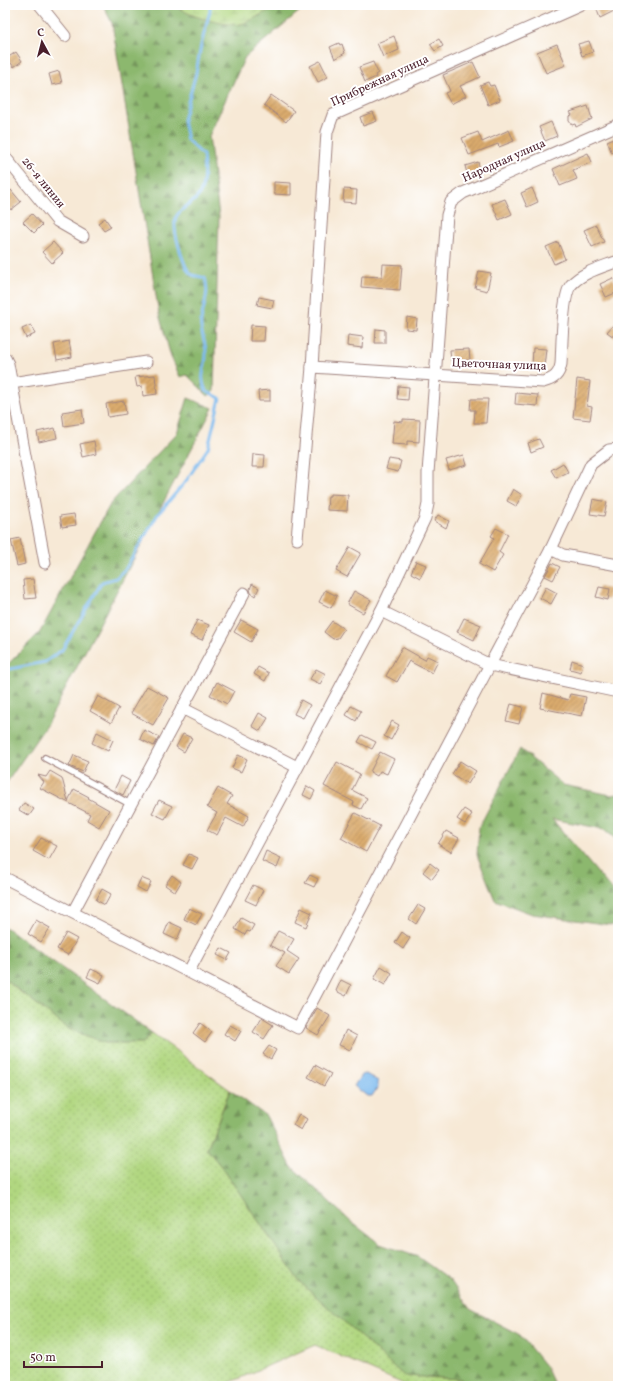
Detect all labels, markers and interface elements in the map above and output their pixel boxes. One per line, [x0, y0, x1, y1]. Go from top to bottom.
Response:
north arrow [22, 22, 62, 62]
text: С [37, 26, 45, 41]
street label: Прибрежная улица [328, 51, 432, 111]
street label: Народная улица [460, 135, 548, 187]
street label: 26-я линия [17, 154, 69, 212]
street label: Цветочная улица [451, 355, 547, 375]
scale bar [24, 1343, 102, 1369]
text: 50 m [30, 1350, 56, 1366]

